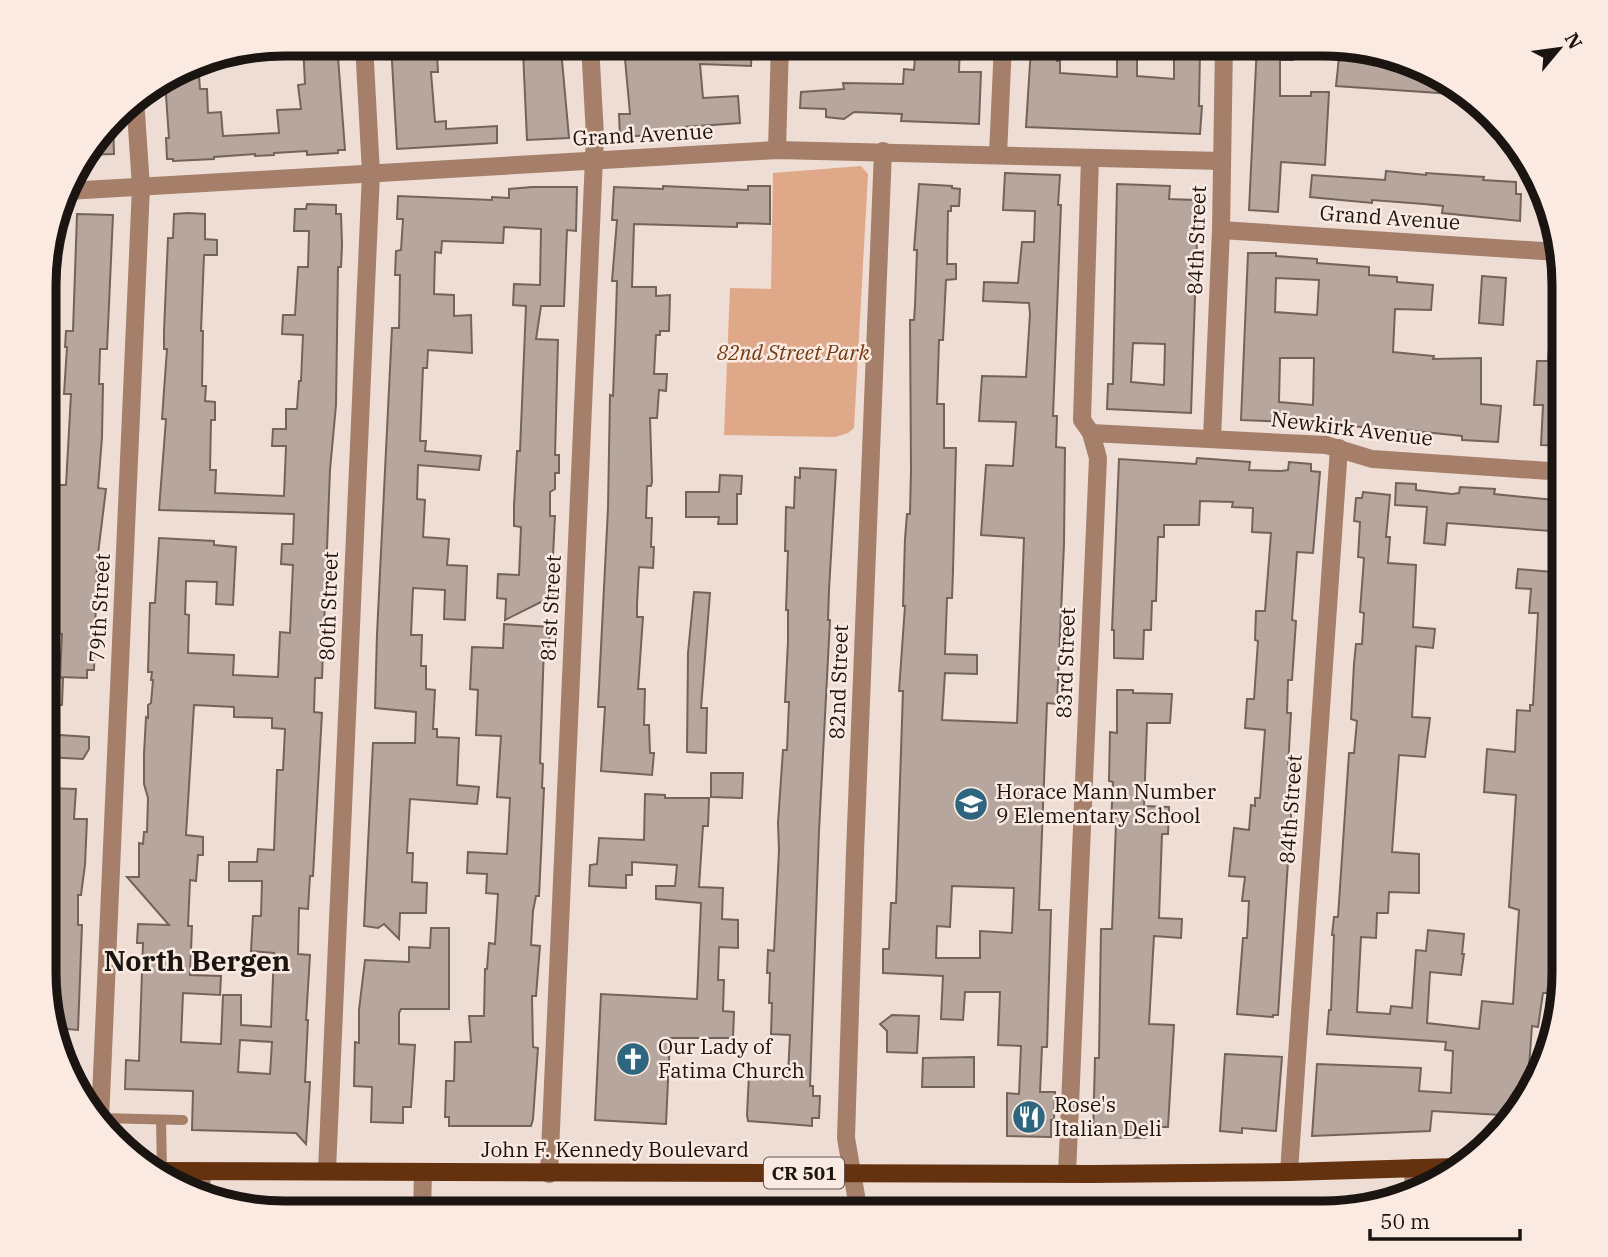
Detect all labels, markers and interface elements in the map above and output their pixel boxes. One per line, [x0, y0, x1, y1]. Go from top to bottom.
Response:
north arrow [1524, 14, 1594, 84]
text: N [1560, 28, 1588, 53]
street label: Grand Avenue [572, 116, 714, 152]
street label: 84th Street [1180, 185, 1212, 295]
street label: Grand Avenue [1319, 198, 1461, 236]
park label: 82nd Street Park [716, 338, 870, 366]
street label: Newkirk Avenue [1270, 404, 1435, 452]
street label: 80th Street [312, 551, 344, 661]
street label: 79th Street [82, 553, 116, 663]
street label: 81st Street [533, 554, 567, 662]
street label: 83rd Street [1049, 607, 1081, 719]
street label: 82nd Street [822, 624, 854, 740]
street label: 84th Street [1272, 753, 1308, 865]
place label: Horace Mann Number 9 Elementary School [996, 777, 1217, 829]
school or university icon: Horace Mann Number 9 Elementary School [952, 785, 990, 823]
district label: North Bergen [104, 942, 290, 979]
place label: Our Lady of Fatima Church [658, 1032, 805, 1084]
church icon: Our Lady of Fatima Church [614, 1040, 652, 1078]
place label: Rose's Italian Deli [1054, 1090, 1162, 1142]
restaurant icon: Rose's Italian Deli [1010, 1098, 1048, 1136]
street label: John F. Kennedy Boulevard [481, 1135, 749, 1163]
road number: CR 501 [764, 1158, 844, 1189]
scale bar [1370, 1198, 1520, 1242]
text: 50 m [1380, 1207, 1430, 1235]

